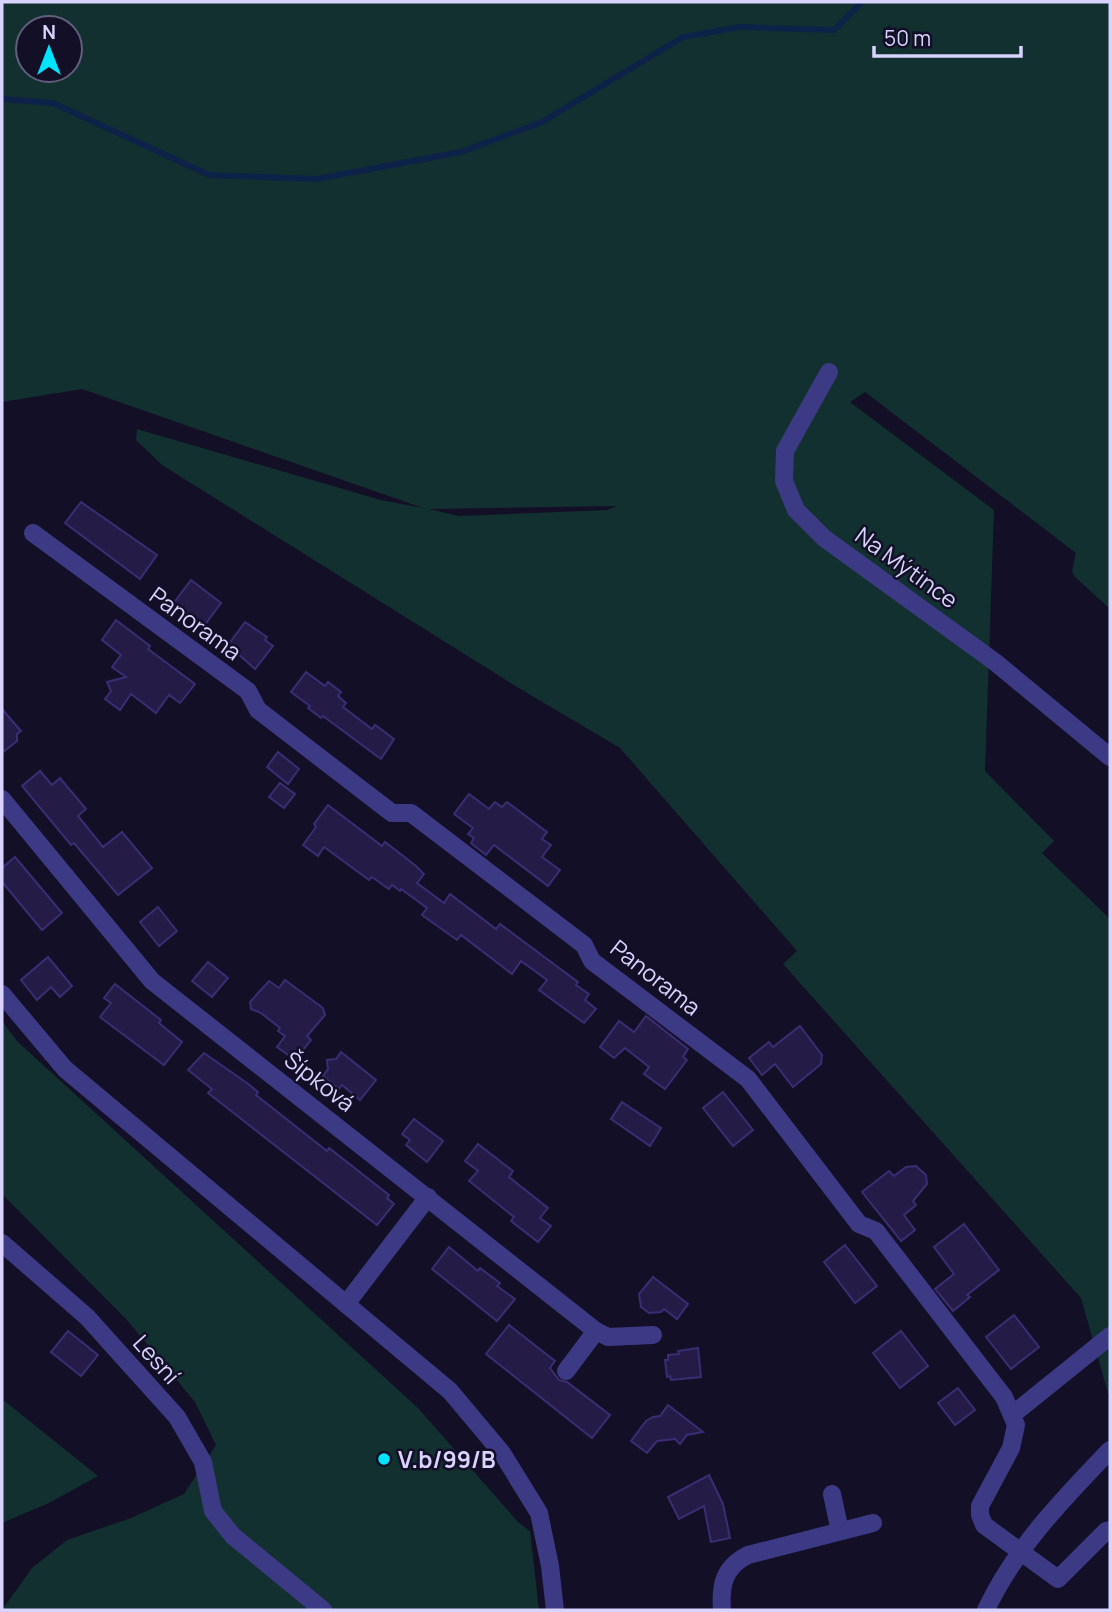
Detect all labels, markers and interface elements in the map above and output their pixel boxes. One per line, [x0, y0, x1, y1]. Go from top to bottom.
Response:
north arrow [14, 14, 84, 84]
scale bar [874, 14, 1021, 58]
text: N [42, 19, 56, 45]
text: 50 m [884, 24, 931, 52]
street label: Na Mýtince [849, 519, 965, 615]
street label: Panorama [144, 579, 248, 667]
street label: Panorama [604, 932, 708, 1022]
street label: Šípková [278, 1043, 362, 1119]
street label: Lesní [126, 1327, 188, 1391]
place label: V.b/99/B [398, 1443, 496, 1475]
marker: V.b/99/B [376, 1451, 392, 1467]

